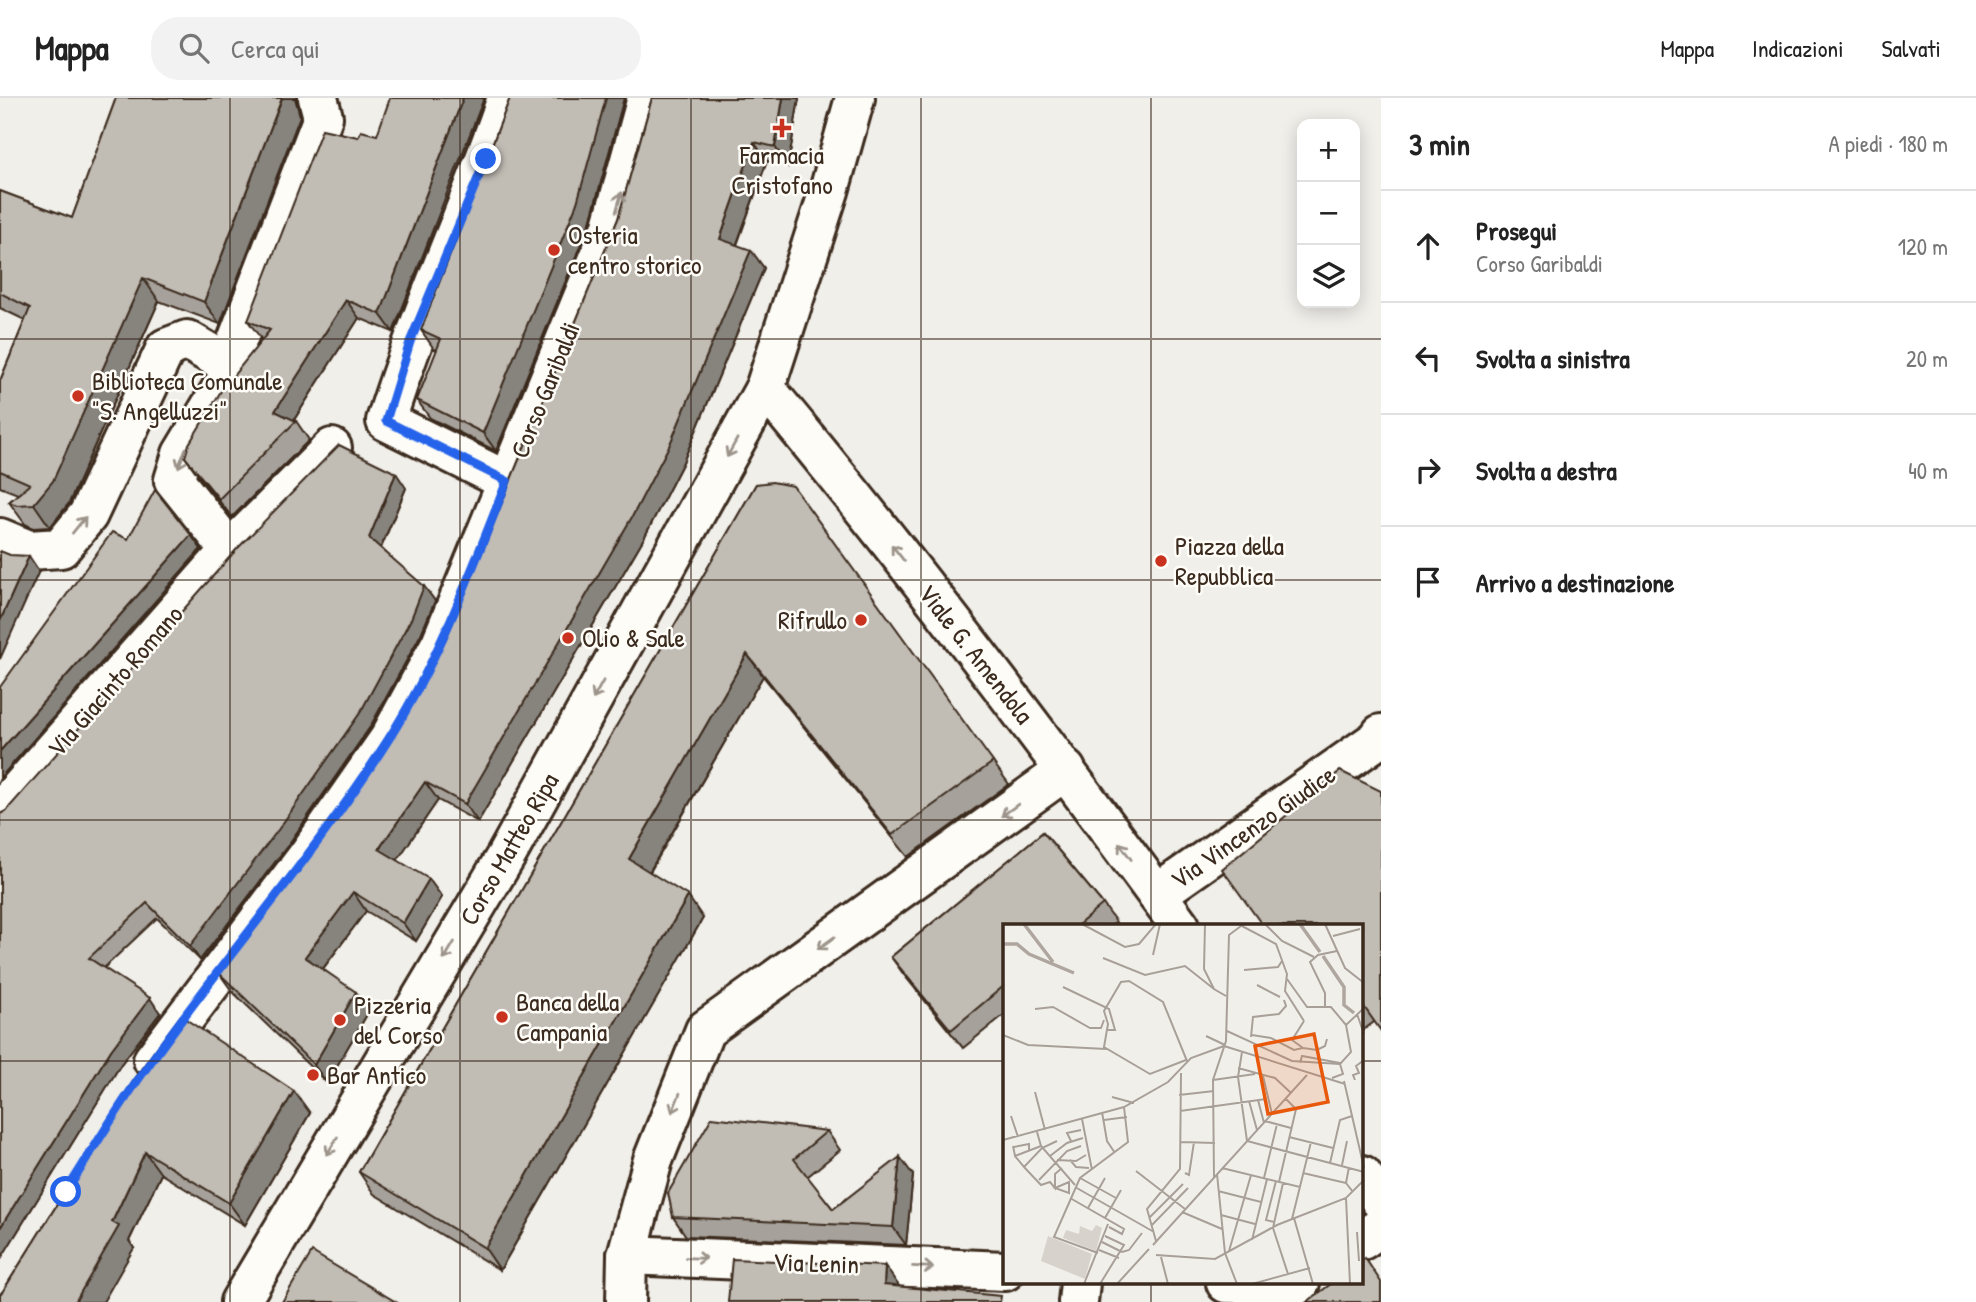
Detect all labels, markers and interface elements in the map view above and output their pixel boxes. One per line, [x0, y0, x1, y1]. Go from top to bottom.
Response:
search box [151, 17, 641, 80]
text: Mappa [35, 26, 109, 70]
icon: search [175, 29, 213, 67]
text: Cerca qui [231, 31, 320, 66]
text: Mappa [1660, 32, 1714, 64]
text: Indicazioni [1752, 32, 1844, 64]
text: Salvati [1882, 32, 1941, 64]
map controls [1297, 119, 1360, 308]
button: + [1297, 119, 1360, 182]
marker: Farmacia Cristofano [774, 120, 790, 136]
text: 3 min [1409, 124, 1470, 164]
text: A piedi · 180 m [1828, 128, 1948, 159]
place label: Farmacia Cristofano [731, 137, 833, 202]
route end [470, 143, 501, 174]
button: − [1297, 182, 1360, 245]
one-way arrow [614, 192, 627, 214]
text: Prosegui [1476, 213, 1557, 248]
place label: Osteria centro storico [568, 217, 701, 282]
icon: ahead [1409, 227, 1447, 265]
text: 120 m [1898, 231, 1948, 262]
marker: Osteria centro storico [546, 242, 562, 258]
button: layers [1297, 245, 1360, 308]
text: Corso Garibaldi [1476, 248, 1603, 279]
street label: Corso Garibaldi [501, 317, 588, 463]
icon: left [1409, 339, 1447, 377]
text: Svolta a sinistra [1476, 341, 1630, 376]
text: 20 m [1906, 343, 1948, 374]
place label: Biblioteca Comunale "S. Angelluzzi" [92, 363, 283, 428]
marker: Biblioteca Comunale "S. Angelluzzi" [70, 388, 86, 404]
one-way arrow [725, 437, 739, 457]
one-way arrow [175, 446, 188, 468]
icon: right [1409, 451, 1447, 489]
text: Svolta a destra [1476, 453, 1617, 488]
text: 40 m [1908, 455, 1948, 486]
one-way arrow [72, 517, 87, 535]
place label: Piazza della Repubblica [1175, 528, 1284, 593]
one-way arrow [890, 544, 905, 563]
marker: Piazza della Repubblica [1153, 553, 1169, 569]
icon: arrive [1409, 563, 1447, 601]
text: Arrivo a destinazione [1476, 565, 1674, 600]
street label: Viale G. Amendola [911, 577, 1042, 731]
street label: Via Giacinto Romano [39, 597, 190, 764]
place label: Rifrullo [778, 602, 847, 637]
marker: Rifrullo [853, 612, 869, 628]
place label: Olio & Sale [582, 620, 685, 655]
marker: Olio & Sale [560, 630, 576, 646]
one-way arrow [591, 679, 605, 699]
street label: Via Vincenzo Giudice [1163, 757, 1342, 896]
street label: Corso Matteo Ripa [451, 766, 566, 931]
one-way arrow [1001, 803, 1020, 817]
one-way arrow [1118, 842, 1133, 861]
inset map [1003, 924, 1364, 1284]
one-way arrow [817, 936, 836, 950]
one-way arrow [442, 941, 456, 961]
place label: Banca della Campania [516, 984, 619, 1049]
place label: Pizzeria del Corso [354, 987, 443, 1052]
marker: Banca della Campania [494, 1009, 510, 1025]
marker: Pizzeria del Corso [332, 1012, 348, 1028]
place label: Bar Antico [327, 1057, 426, 1092]
marker: Bar Antico [305, 1067, 321, 1083]
one-way arrow [668, 1092, 681, 1113]
one-way arrow [325, 1136, 339, 1156]
route start [50, 1176, 81, 1207]
street label: Via Lenin [772, 1244, 860, 1281]
one-way arrow [684, 1251, 707, 1265]
one-way arrow [911, 1261, 934, 1274]

